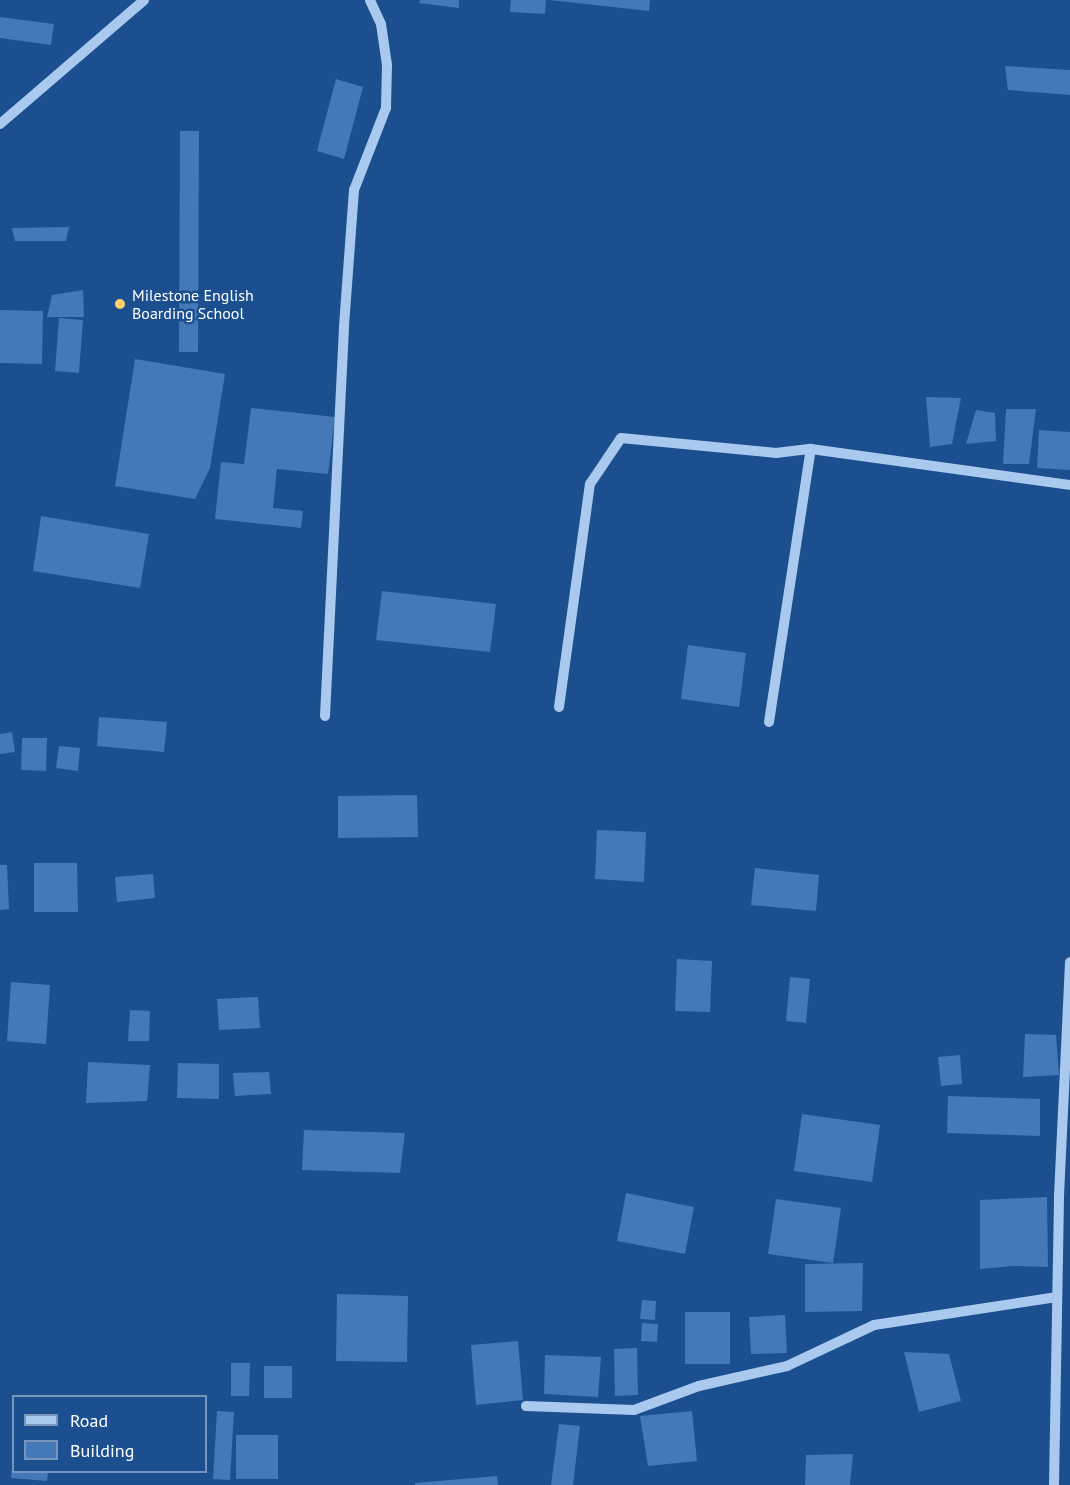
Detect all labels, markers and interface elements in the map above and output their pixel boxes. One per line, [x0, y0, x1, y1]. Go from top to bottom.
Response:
place label: Milestone English Boarding School [132, 285, 254, 323]
marker: Milestone English Boarding School [113, 297, 127, 311]
legend [12, 1395, 207, 1473]
text: Road [70, 1409, 108, 1432]
text: Building [70, 1439, 134, 1462]

